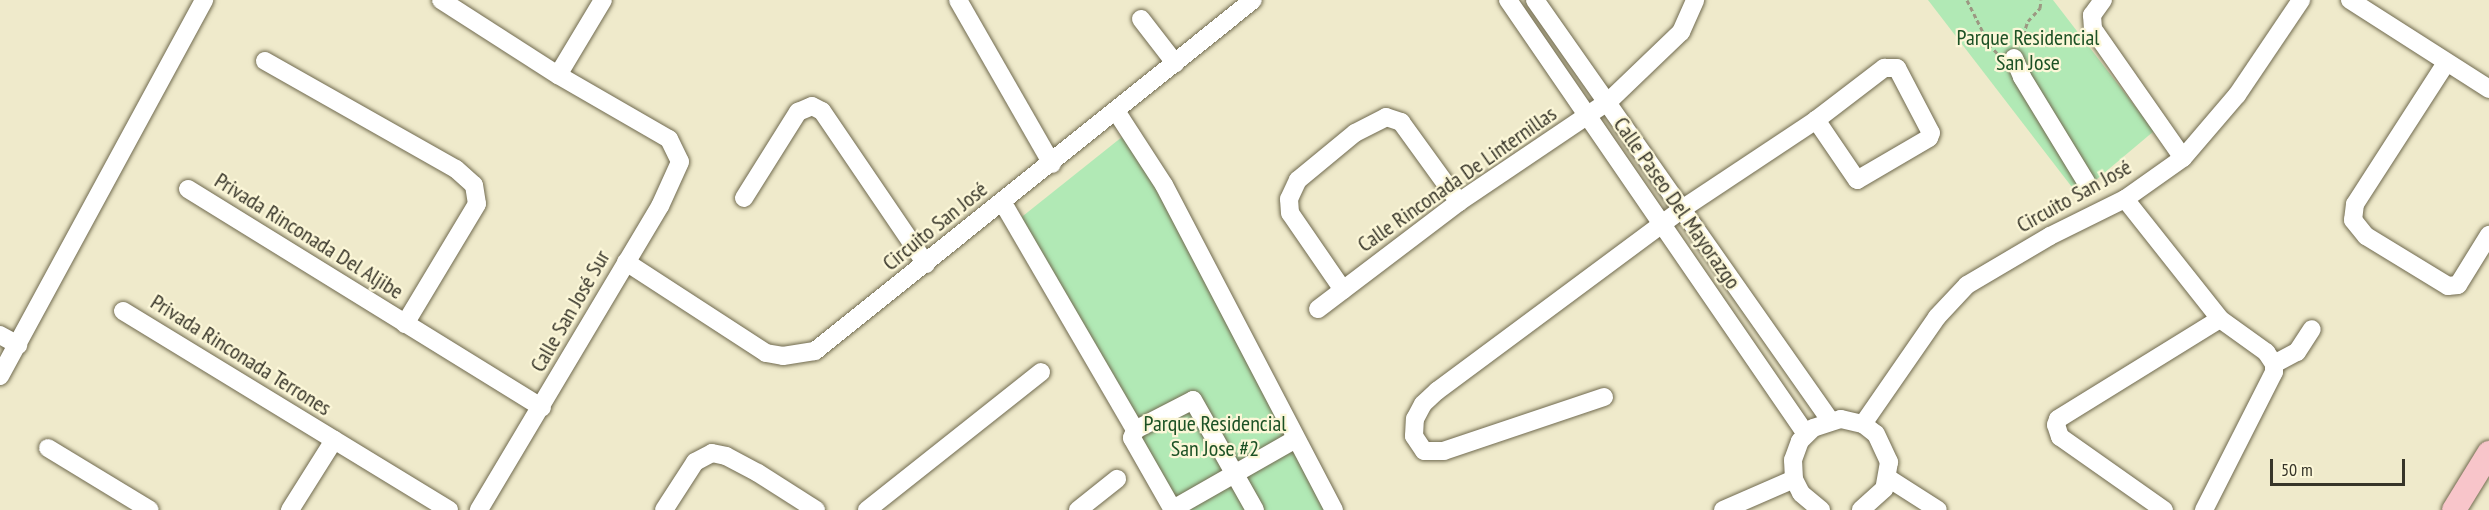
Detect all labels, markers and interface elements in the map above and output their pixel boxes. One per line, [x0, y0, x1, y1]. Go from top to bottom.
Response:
park label: Parque Residencial San Jose [1957, 24, 2099, 76]
street label: Calle Rinconada De Linternillas [1352, 100, 1562, 258]
street label: Calle Paseo Del Mayorazgo [1608, 112, 1746, 294]
street label: Circuito San José [2012, 154, 2136, 238]
street label: Privada Rinconada Del Aljibe [210, 167, 408, 305]
street label: Circuito San José [877, 176, 993, 276]
street label: Calle San José Sur [525, 245, 615, 377]
street label: Privada Rinconada Terrones [146, 289, 336, 421]
park label: Parque Residencial San Jose #2 [1144, 410, 1286, 462]
scale bar [2273, 447, 2408, 485]
text: 50 m [2281, 458, 2313, 481]

